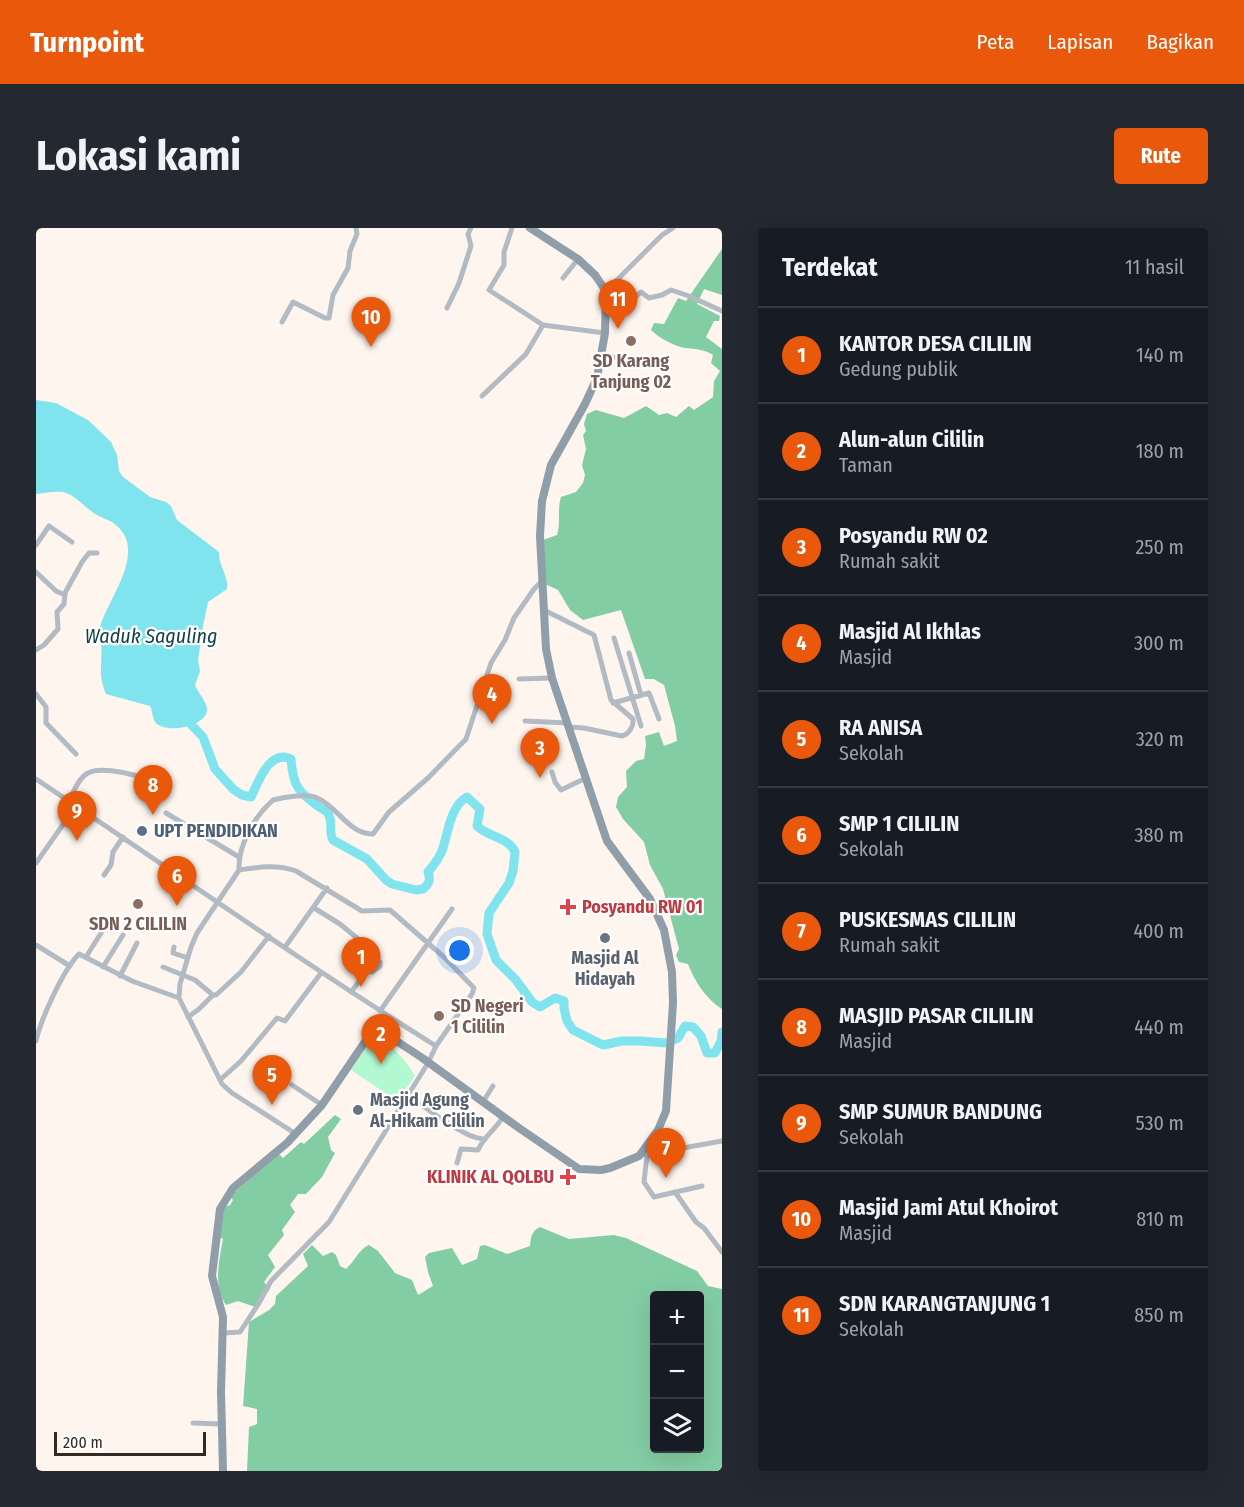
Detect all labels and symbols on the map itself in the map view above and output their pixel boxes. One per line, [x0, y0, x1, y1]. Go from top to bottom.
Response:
pin: 11 [598, 279, 638, 329]
pin: 10 [352, 298, 390, 347]
marker: SD Karang Tanjung 02 [624, 334, 638, 348]
place label: SD Karang Tanjung 02 [591, 350, 671, 393]
water label: Waduk Saguling [85, 624, 217, 648]
pin: 4 [472, 674, 512, 724]
pin: 3 [520, 728, 560, 778]
pin: 8 [134, 766, 172, 815]
pin: 9 [58, 792, 96, 841]
place label: UPT PENDIDIKAN [154, 820, 278, 842]
marker: UPT PENDIDIKAN [135, 824, 149, 838]
pin: 6 [158, 856, 196, 906]
place label: Posyandu RW 01 [582, 896, 703, 918]
marker: SDN 2 CILILIN [131, 897, 145, 911]
marker: Posyandu RW 01 [559, 898, 577, 916]
place label: SDN 2 CILILIN [89, 913, 187, 935]
marker: Masjid Al Hidayah [598, 931, 612, 945]
your location [445, 936, 474, 965]
pin: 1 [342, 938, 380, 987]
place label: Masjid Al Hidayah [571, 947, 639, 990]
place label: SD Negeri 1 Cililin [451, 995, 524, 1038]
marker: SD Negeri 1 Cililin [432, 1009, 446, 1023]
pin: 2 [362, 1014, 400, 1064]
pin: 5 [252, 1056, 292, 1105]
place label: Masjid Agung Al-Hikam Cililin [369, 1089, 485, 1132]
marker: Masjid Agung Al-Hikam Cililin [351, 1103, 365, 1117]
pin: 7 [646, 1128, 686, 1178]
place label: KLINIK AL QOLBU [427, 1166, 554, 1188]
marker: KLINIK AL QOLBU [559, 1168, 577, 1186]
scale bar [54, 1429, 206, 1456]

